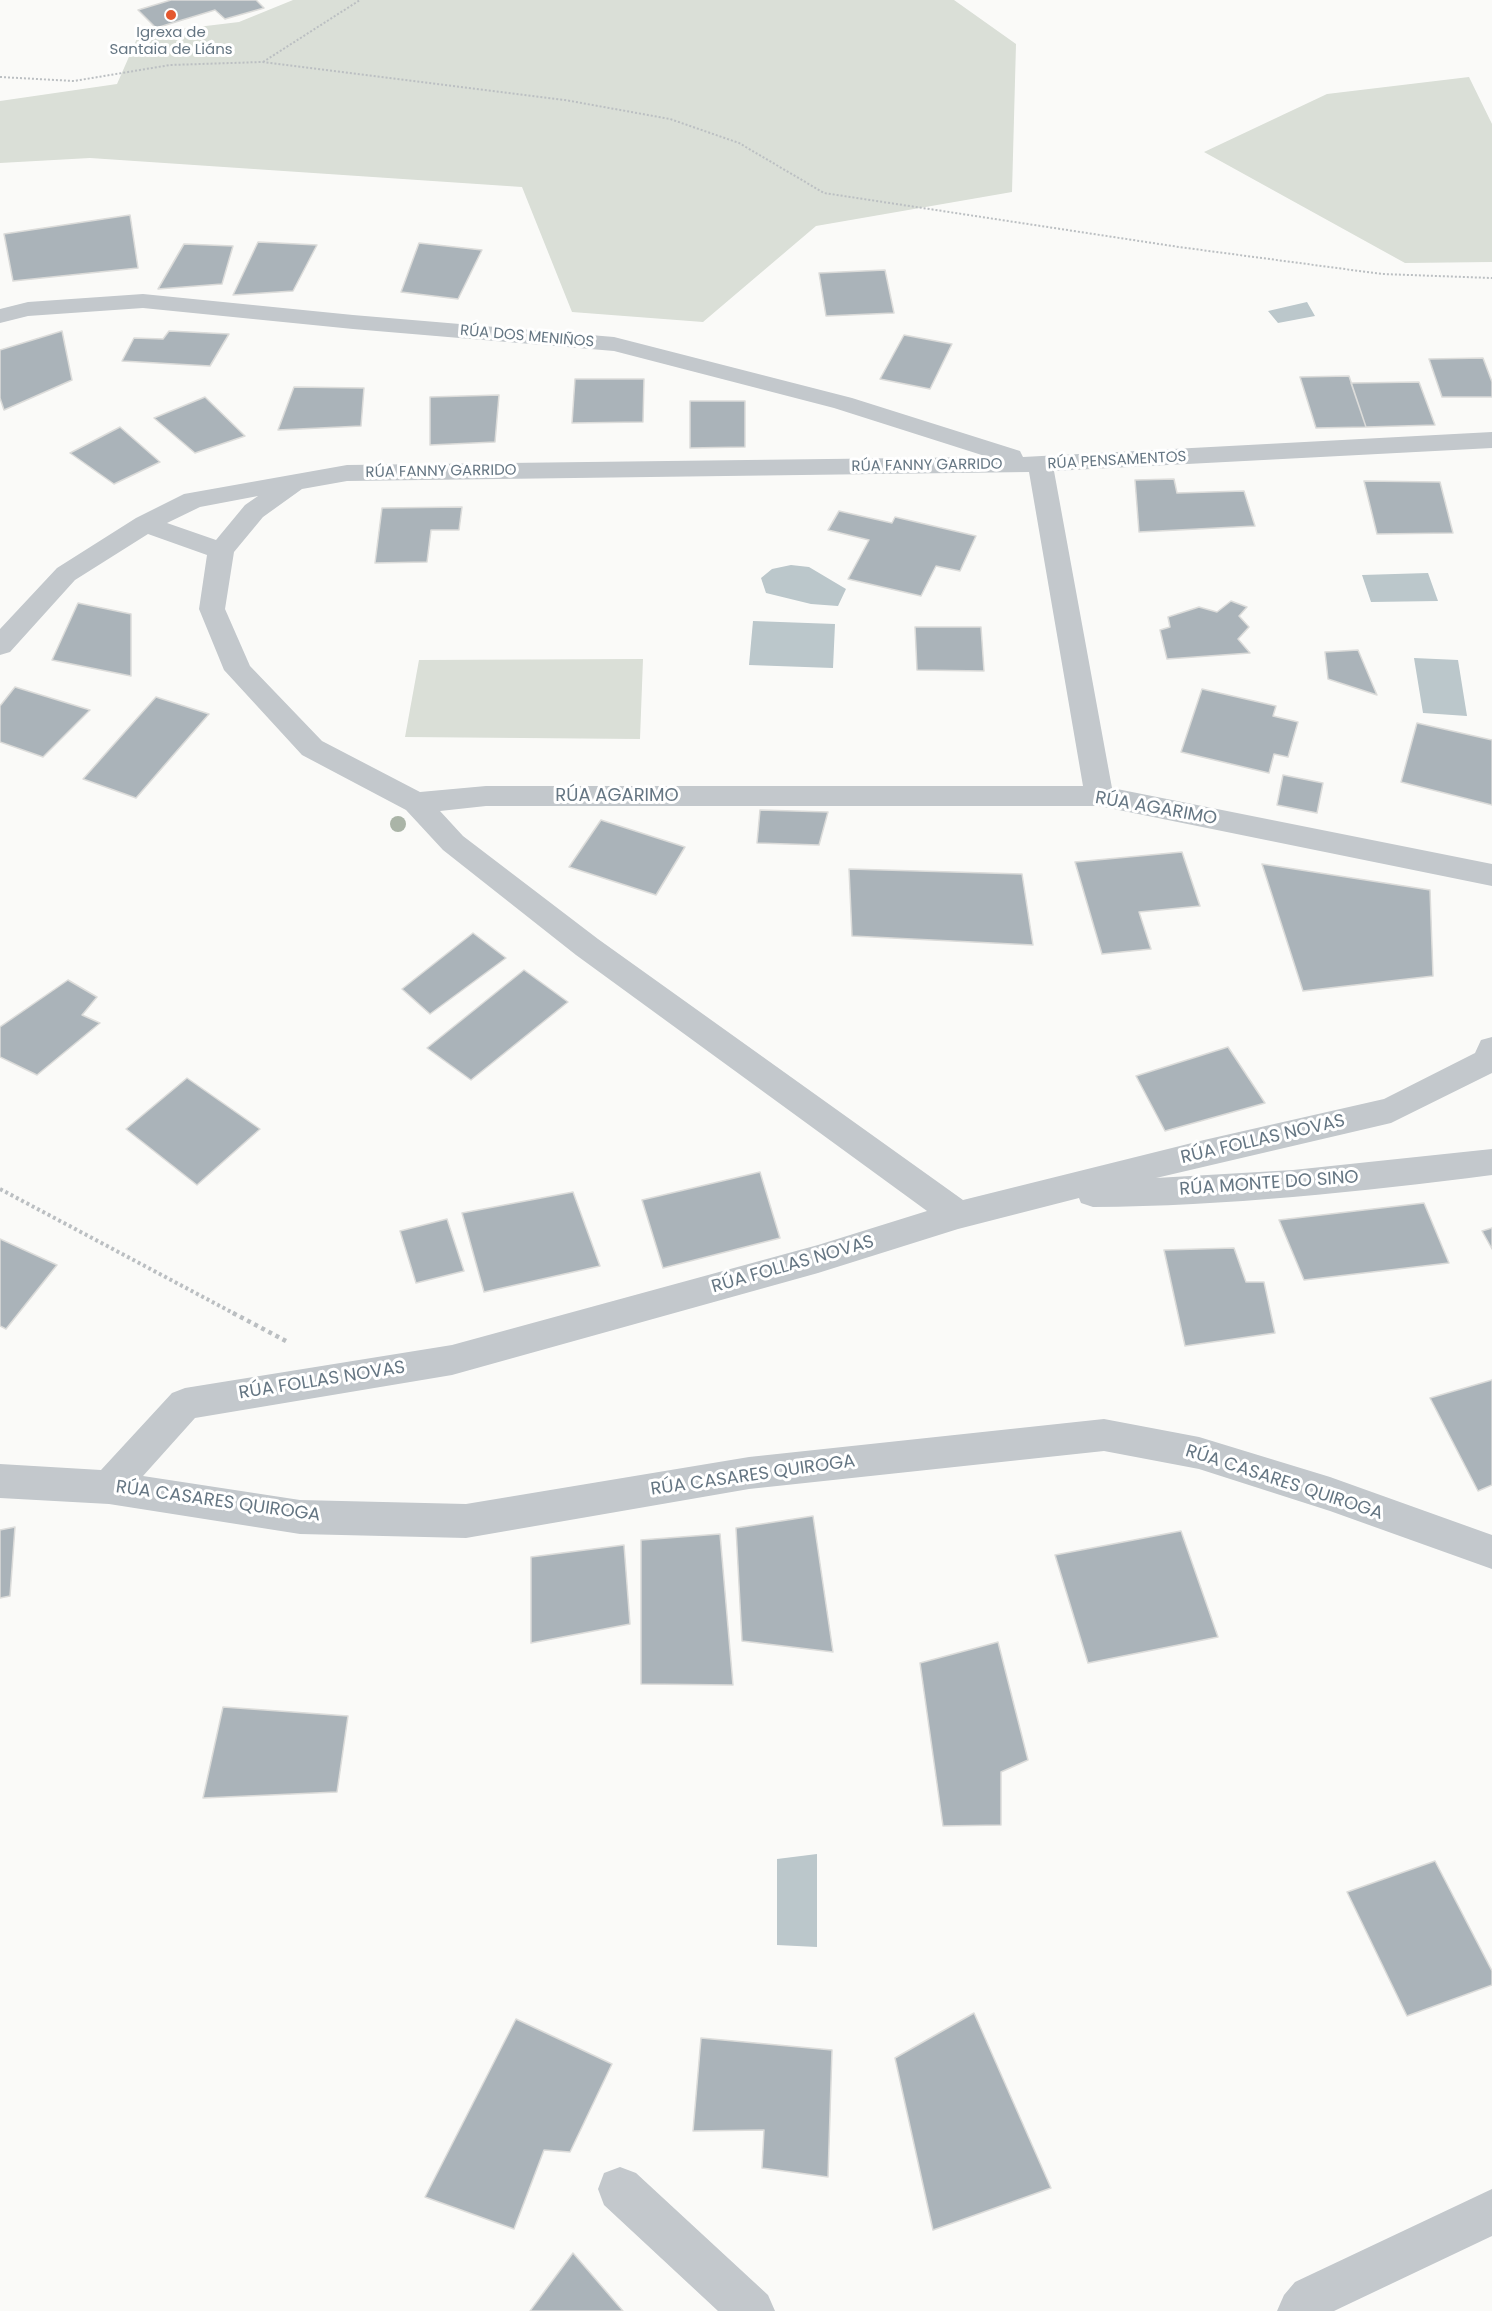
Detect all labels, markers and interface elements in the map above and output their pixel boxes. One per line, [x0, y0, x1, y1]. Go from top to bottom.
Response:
marker: Igrexa de Santaia de Liáns [164, 8, 178, 22]
place label: Igrexa de Santaia de Liáns [109, 24, 233, 59]
street label: RÚA DOS MENIÑOS [459, 322, 595, 352]
street label: RÚA PENSAMENTOS [1047, 448, 1187, 474]
street label: RÚA FANNY GARRIDO [851, 456, 1003, 476]
street label: RÚA FANNY GARRIDO [365, 462, 517, 482]
street label: RÚA AGARIMO [555, 785, 679, 807]
street label: RÚA AGARIMO [1093, 788, 1219, 830]
street label: RÚA FOLLAS NOVAS [1179, 1111, 1347, 1169]
street label: RÚA MONTE DO SINO [1179, 1167, 1359, 1201]
street label: RÚA FOLLAS NOVAS [709, 1231, 877, 1299]
street label: RÚA FOLLAS NOVAS [237, 1357, 407, 1405]
street label: RÚA CASARES QUIROGA [1183, 1441, 1385, 1525]
street label: RÚA CASARES QUIROGA [649, 1451, 857, 1501]
street label: RÚA CASARES QUIROGA [114, 1477, 322, 1527]

